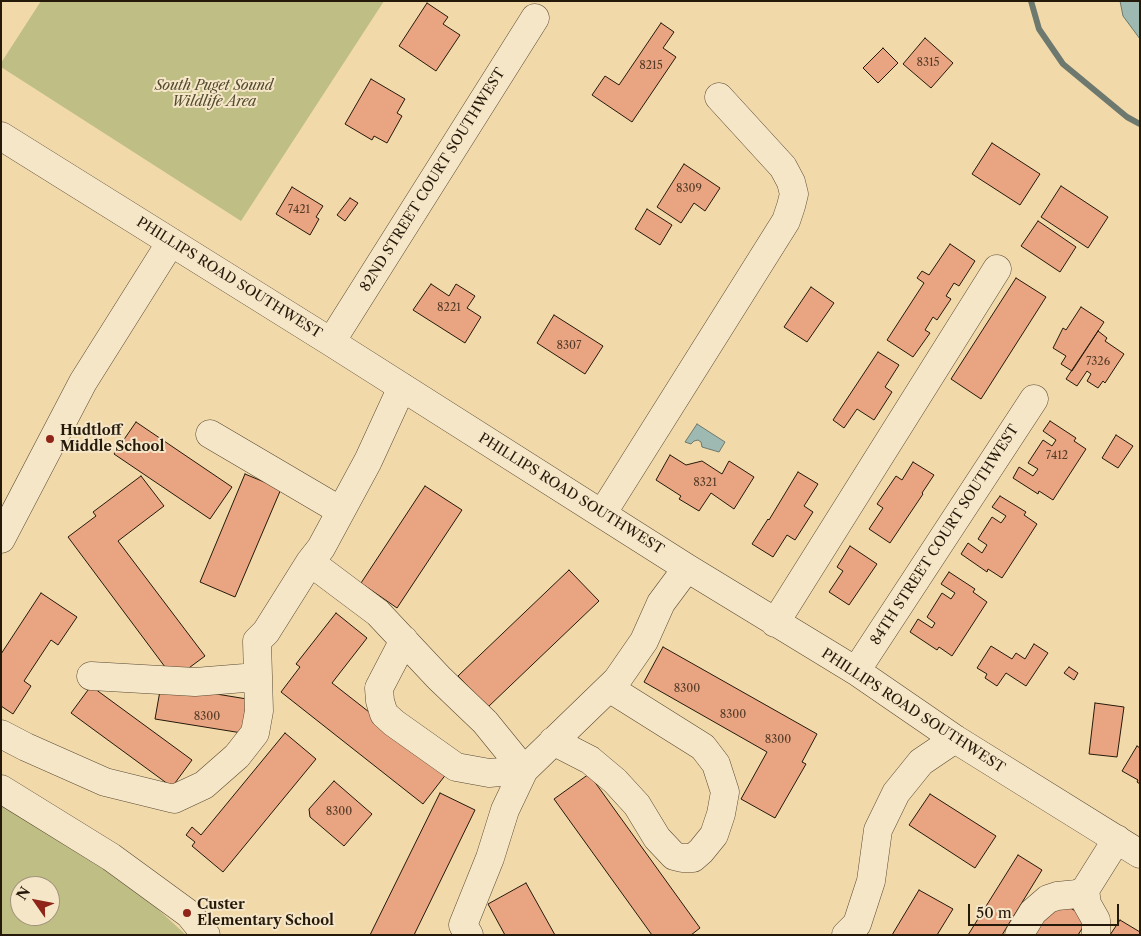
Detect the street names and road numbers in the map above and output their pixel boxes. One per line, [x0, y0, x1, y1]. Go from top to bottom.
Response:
street label: 82ND STREET COURT SOUTHWEST [357, 65, 509, 295]
street label: PHILLIPS ROAD SOUTHWEST [133, 214, 325, 342]
street label: 84TH STREET COURT SOUTHWEST [867, 422, 1023, 648]
street label: PHILLIPS ROAD SOUTHWEST [475, 430, 667, 558]
street label: PHILLIPS ROAD SOUTHWEST [818, 645, 1008, 777]

